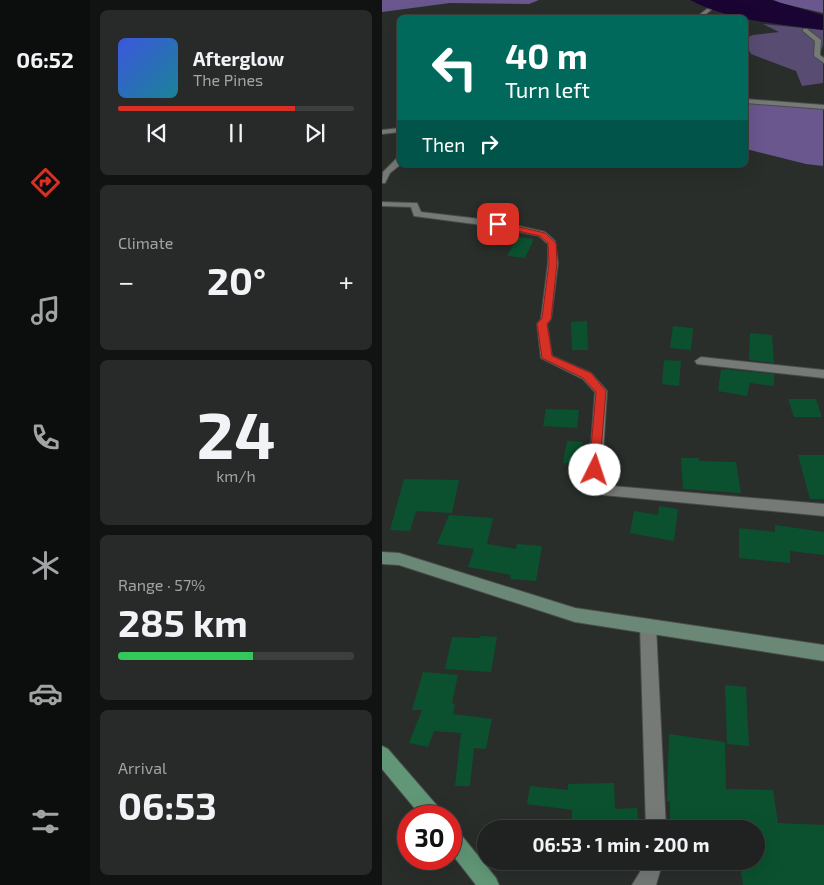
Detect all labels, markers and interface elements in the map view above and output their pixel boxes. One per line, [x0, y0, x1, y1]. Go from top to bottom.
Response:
text: 40 m [505, 34, 588, 76]
icon: left [422, 35, 487, 100]
text: 06:52 [16, 46, 74, 72]
text: Afterglow [193, 47, 284, 70]
text: The Pines [193, 70, 263, 89]
text: Turn left [505, 76, 590, 102]
icon: previous [143, 119, 171, 147]
icon: pause [222, 119, 250, 147]
icon: next [301, 119, 329, 147]
icon: right [475, 130, 503, 158]
text: Then [422, 133, 465, 156]
icon: directions [28, 165, 63, 200]
pin [477, 203, 519, 245]
icon: arrive [484, 210, 512, 238]
text: Climate [118, 233, 173, 252]
text: 20° [207, 257, 266, 303]
text: − [118, 264, 134, 298]
text: + [339, 264, 354, 298]
icon: music [28, 293, 63, 328]
text: 24 [196, 394, 276, 472]
icon: phone [28, 420, 63, 455]
position arrow [568, 443, 620, 495]
text: km/h [216, 466, 256, 485]
icon: climate [28, 548, 63, 583]
text: Range · 57% [118, 575, 205, 594]
text: 285 km [118, 599, 248, 645]
icon: car [28, 676, 63, 711]
text: Arrival [118, 758, 167, 777]
text: 06:53 [118, 782, 217, 828]
icon: filters [28, 804, 63, 839]
speed limit sign: 30 [397, 805, 462, 870]
text: 06:53 · 1 min · 200 m [533, 833, 709, 856]

